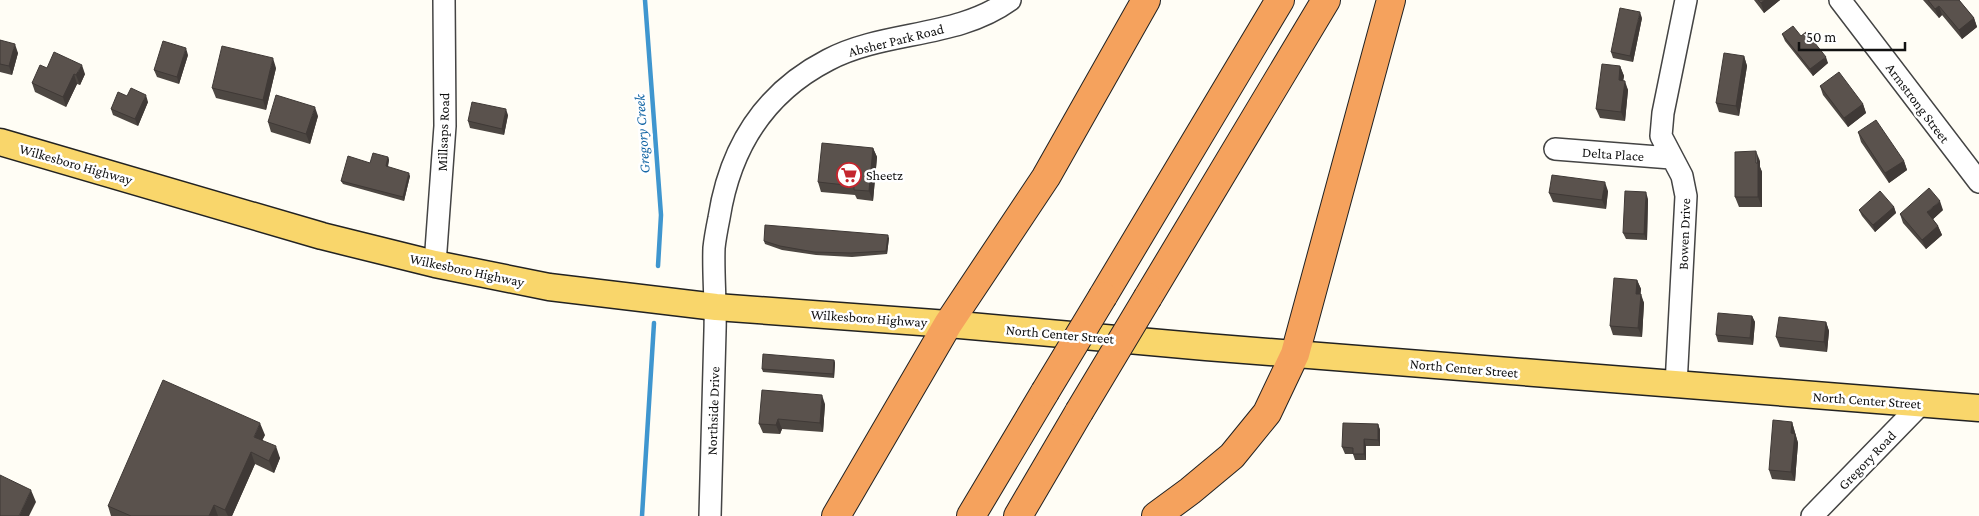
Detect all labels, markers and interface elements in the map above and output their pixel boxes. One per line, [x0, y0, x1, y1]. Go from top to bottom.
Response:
street label: Absher Park Road [847, 20, 946, 60]
scale bar [1799, 20, 1905, 52]
text: 50 m [1806, 29, 1836, 45]
street label: Armstrong Street [1883, 60, 1953, 146]
street label: Millsaps Road [434, 92, 452, 171]
water label: Gregory Creek [631, 92, 654, 174]
street label: Wilkesboro Highway [18, 140, 135, 188]
street label: Delta Place [1582, 144, 1644, 164]
supermarket icon: Sheetz [836, 162, 862, 188]
place label: Sheetz [866, 167, 903, 183]
street label: Bowen Drive [1675, 198, 1693, 270]
street label: Wilkesboro Highway [408, 250, 526, 290]
street label: Wilkesboro Highway [810, 306, 928, 330]
street label: North Center Street [1005, 321, 1115, 347]
street label: North Center Street [1409, 355, 1519, 381]
street label: Northside Drive [703, 366, 723, 456]
street label: North Center Street [1812, 388, 1922, 412]
street label: Gregory Road [1835, 427, 1900, 493]

